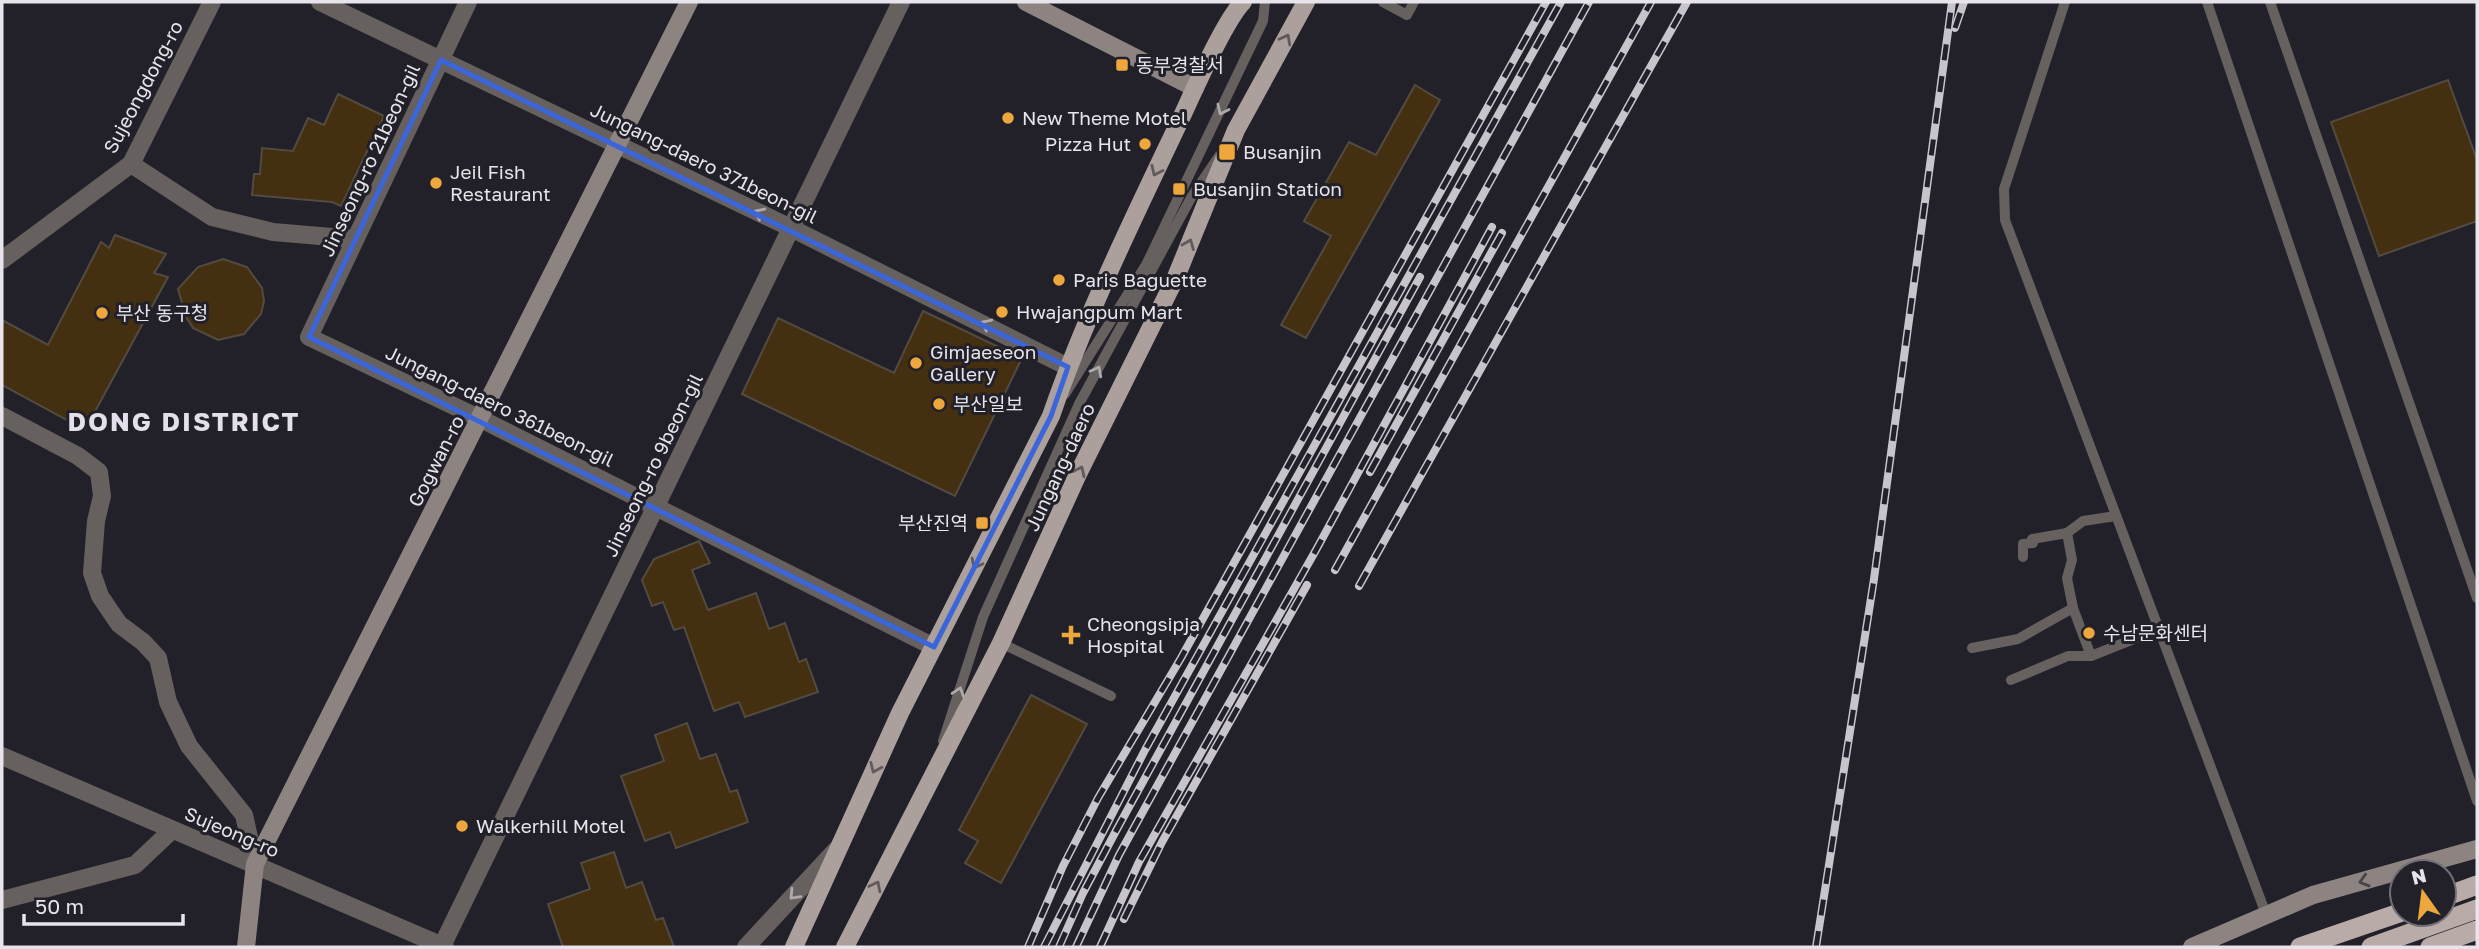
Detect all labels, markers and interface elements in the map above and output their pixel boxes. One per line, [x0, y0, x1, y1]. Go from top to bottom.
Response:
street label: Sujeongdong-ro [98, 17, 187, 157]
one-way arrow [1278, 33, 1291, 46]
place label: 동부경찰서 [1136, 53, 1223, 76]
marker: 동부경찰서 [1114, 57, 1130, 73]
street label: Jinseong-ro 21beon-gil [315, 60, 424, 260]
street label: Jungang-daero 371beon-gil [587, 97, 822, 228]
one-way arrow [1216, 103, 1230, 115]
place label: New Theme Motel [1022, 106, 1187, 129]
marker: New Theme Motel [1000, 110, 1016, 126]
place label: Pizza Hut [1045, 132, 1131, 155]
marker: Pizza Hut [1137, 136, 1153, 152]
place label: Busanjin [1243, 140, 1322, 163]
marker: Busanjin [1217, 142, 1237, 162]
place label: Jeil Fish Restaurant [450, 160, 551, 205]
one-way arrow [1150, 164, 1164, 176]
marker: Jeil Fish Restaurant [428, 175, 444, 191]
place label: Busanjin Station [1193, 177, 1342, 200]
marker: Busanjin Station [1171, 181, 1187, 197]
one-way arrow [754, 207, 766, 221]
one-way arrow [1181, 239, 1195, 251]
place label: Paris Baguette [1073, 268, 1207, 291]
marker: Paris Baguette [1051, 272, 1067, 288]
place label: Hwajangpum Mart [1016, 300, 1183, 323]
place label: 부산 동구청 [116, 301, 208, 324]
marker: Hwajangpum Mart [994, 304, 1010, 320]
marker: 부산 동구청 [94, 305, 110, 321]
one-way arrow [981, 318, 993, 332]
street label: Jungang-daero 361beon-gil [382, 340, 618, 471]
place label: Gimjaeseon Gallery [930, 340, 1036, 385]
marker: Gimjaeseon Gallery [908, 355, 924, 371]
one-way arrow [1089, 366, 1102, 379]
street label: Jinseong-ro 9beon-gil [598, 369, 707, 560]
place label: 부산일보 [953, 392, 1023, 415]
marker: 부산일보 [931, 396, 947, 412]
street label: Jungang-daero [1020, 399, 1099, 535]
district label: DONG DISTRICT [67, 406, 301, 437]
street label: Gogwan-ro [403, 411, 468, 510]
one-way arrow [1071, 466, 1085, 478]
place label: 부산진역 [898, 511, 968, 534]
marker: 부산진역 [974, 515, 990, 531]
one-way arrow [971, 557, 985, 569]
place label: Cheongsipja Hospital [1087, 612, 1200, 657]
place label: 수남문화센터 [2103, 621, 2208, 644]
marker: Cheongsipja Hospital [1061, 625, 1081, 645]
marker: 수남문화센터 [2081, 625, 2097, 641]
one-way arrow [951, 687, 965, 699]
one-way arrow [869, 761, 883, 773]
street label: Sujeong-ro [181, 801, 283, 862]
place label: Walkerhill Motel [476, 814, 625, 837]
marker: Walkerhill Motel [454, 818, 470, 834]
north arrow [2388, 858, 2458, 928]
text: N [2409, 863, 2429, 889]
one-way arrow [2359, 873, 2371, 887]
one-way arrow [868, 881, 882, 894]
scale bar [24, 883, 184, 927]
one-way arrow [790, 887, 803, 900]
text: 50 m [35, 893, 84, 919]

